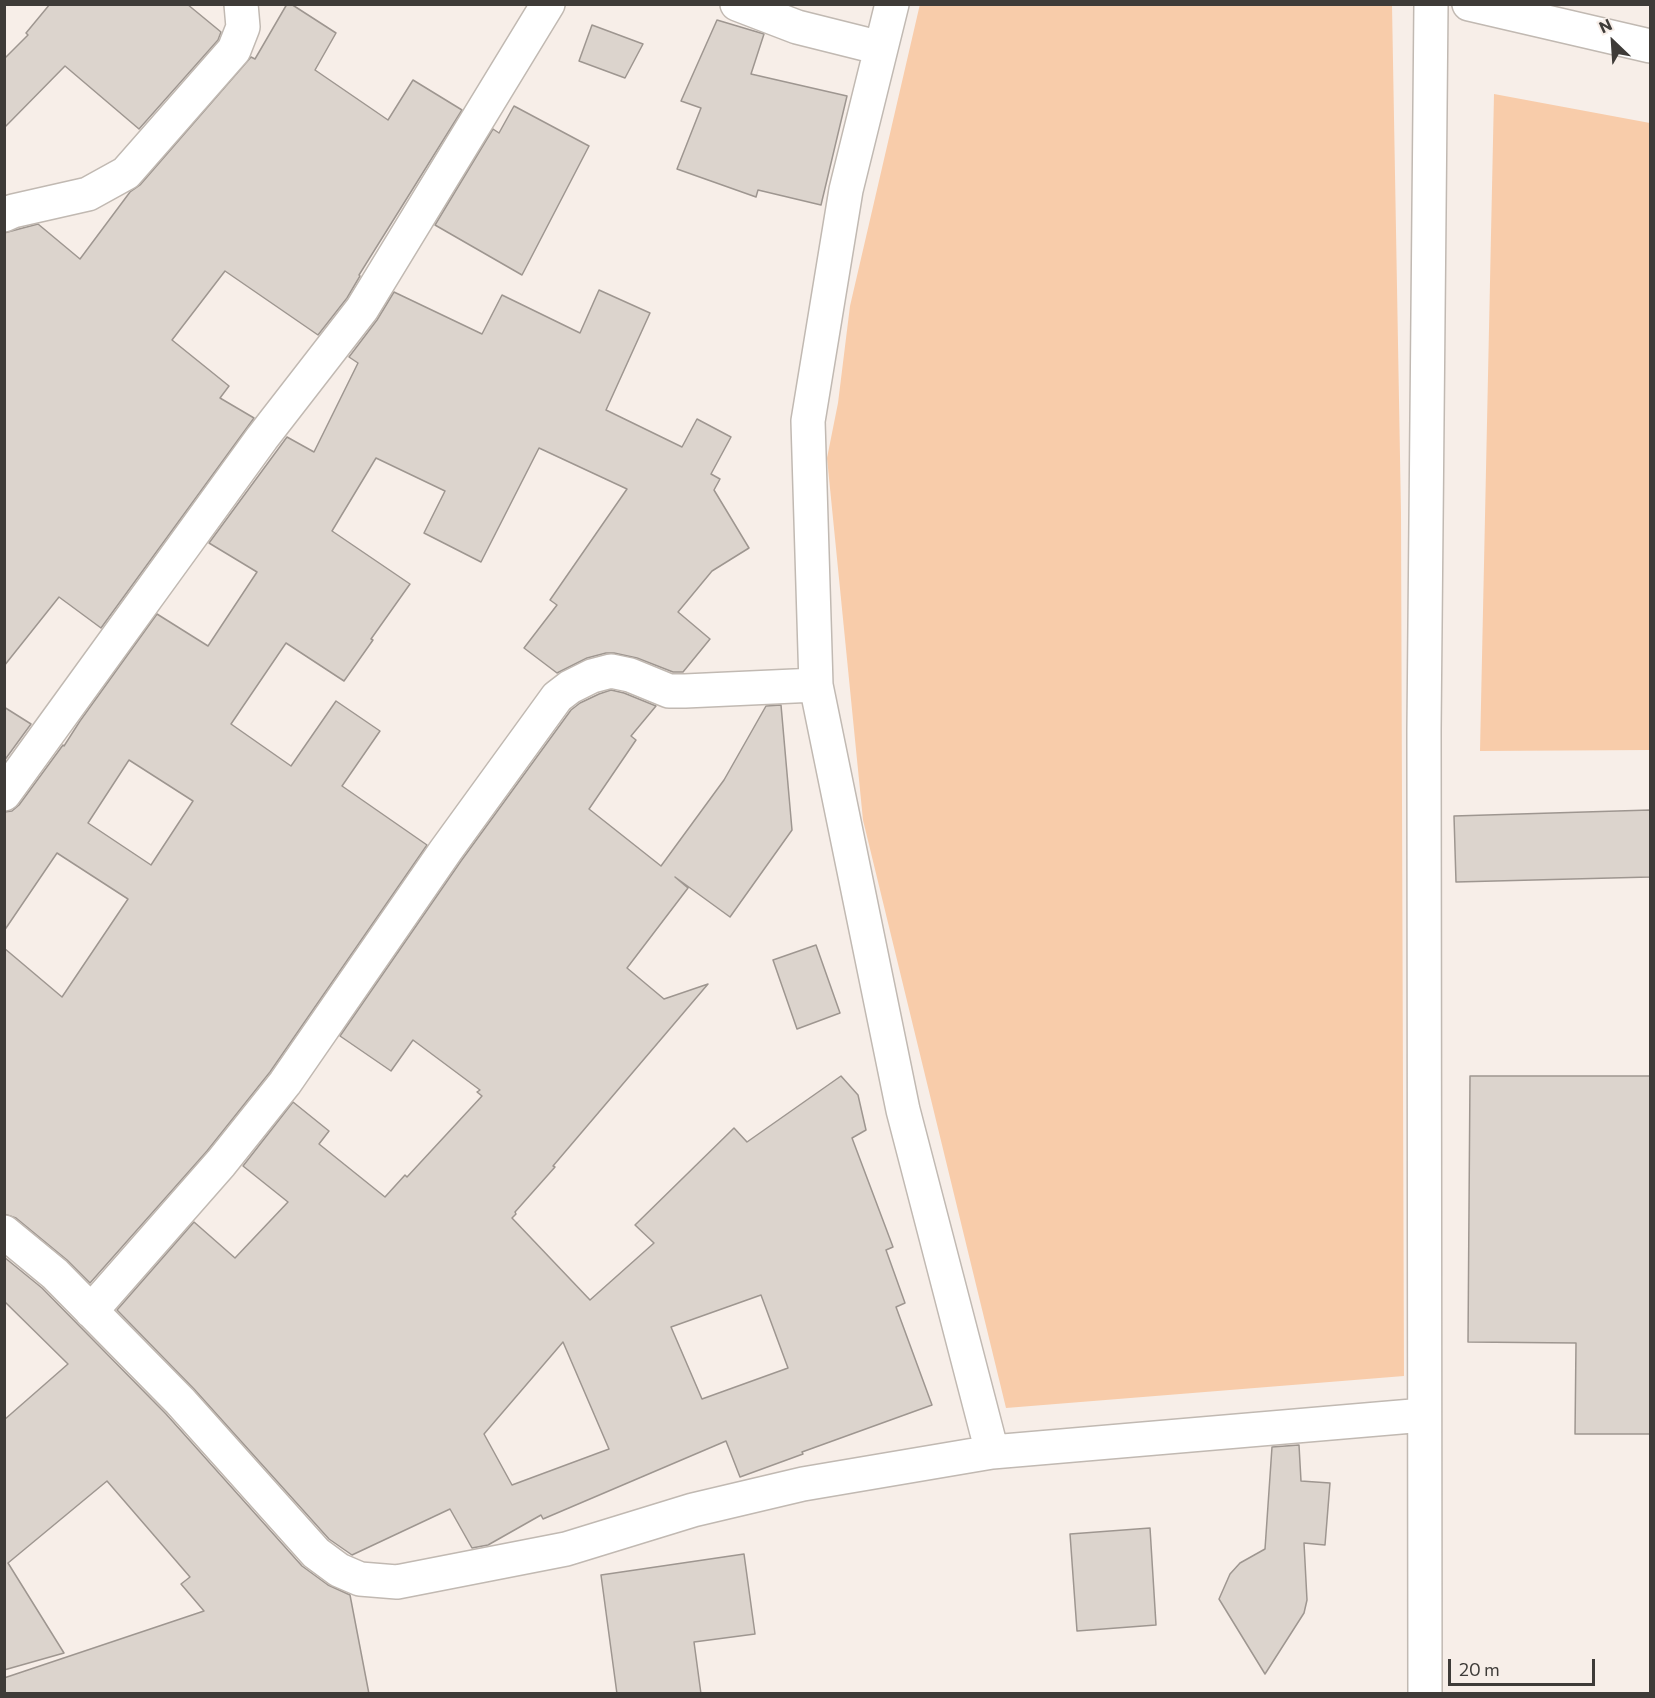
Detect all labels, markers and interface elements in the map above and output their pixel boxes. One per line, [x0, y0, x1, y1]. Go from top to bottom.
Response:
north arrow [1583, 12, 1643, 72]
text: N [1596, 14, 1615, 36]
scale bar [1451, 1647, 1598, 1685]
text: 20 m [1459, 1658, 1500, 1680]

